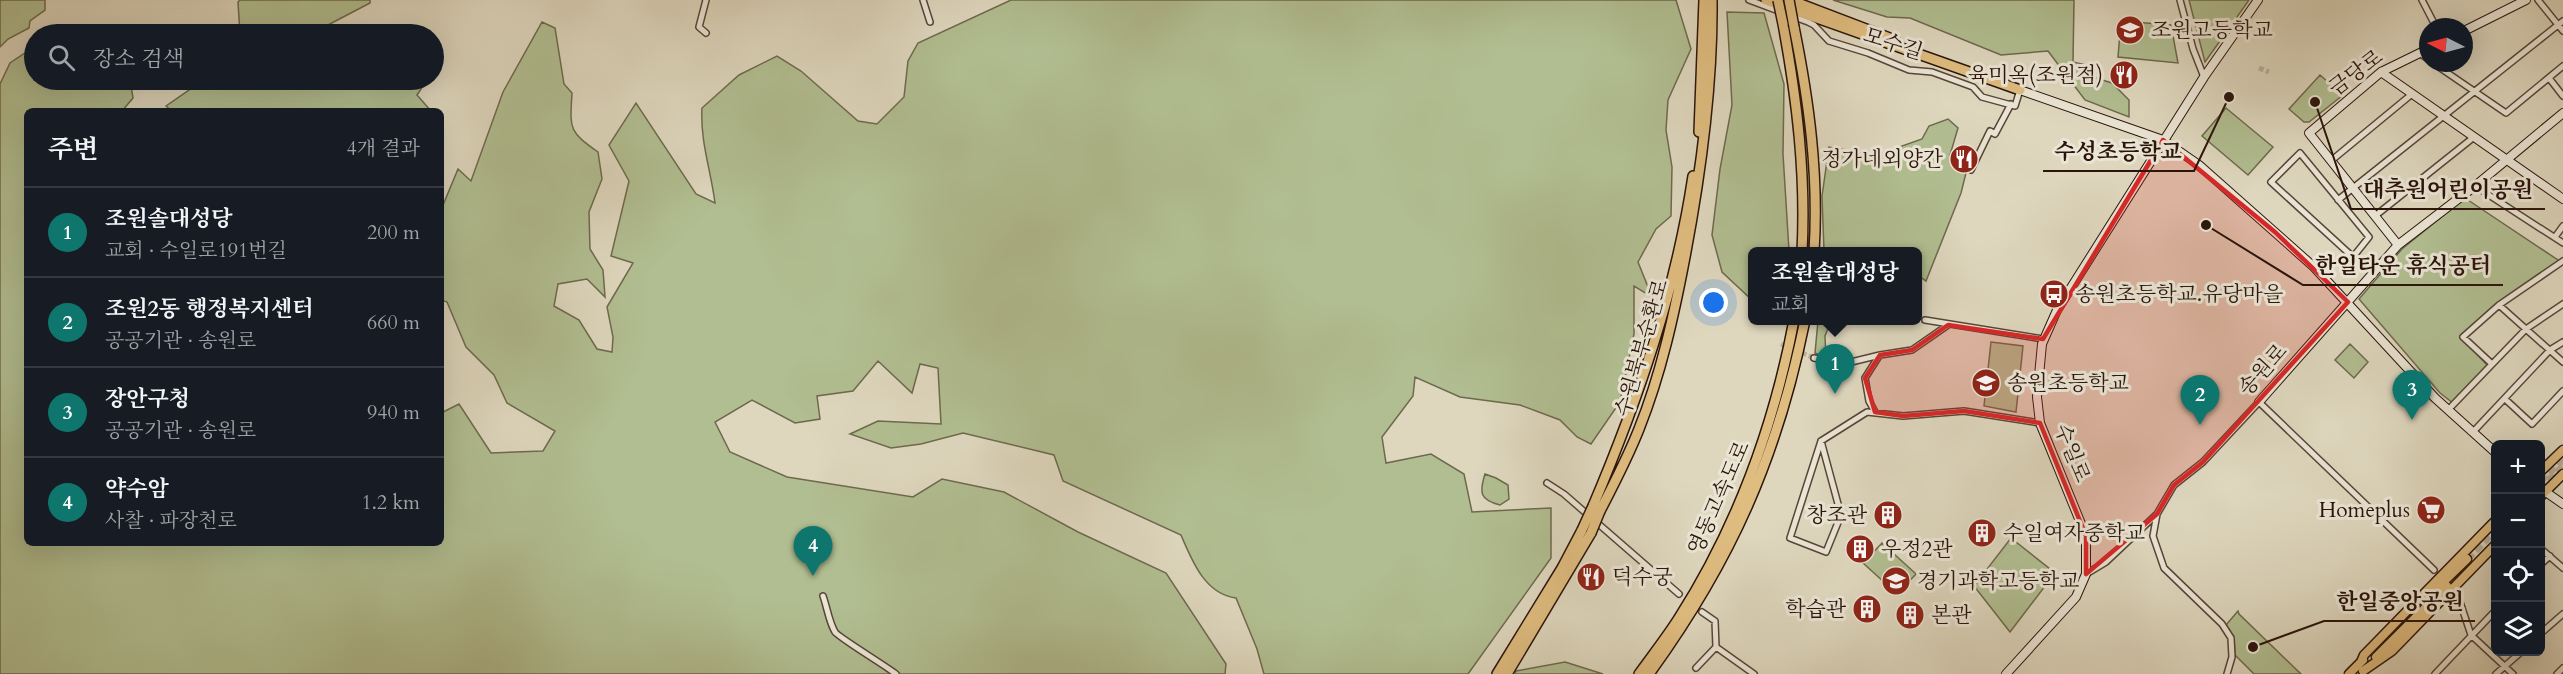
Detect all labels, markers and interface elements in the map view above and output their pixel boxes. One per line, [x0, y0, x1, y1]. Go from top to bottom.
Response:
school or university icon: 조원고등학교 [2114, 14, 2146, 46]
place label: 조원고등학교 [2151, 16, 2273, 45]
north arrow [2419, 18, 2473, 72]
street label: 모수길 [1860, 21, 1926, 67]
search box [24, 24, 444, 90]
icon: search [45, 41, 78, 74]
street label: 금당로 [2323, 43, 2389, 103]
text: 장소 검색 [93, 44, 184, 74]
restaurant icon: 육미옥(조원점) [2108, 59, 2140, 91]
place label: 육미옥(조원점) [1968, 61, 2103, 90]
callout: 수성초등학교 [2043, 131, 2194, 171]
text: 주변 [48, 132, 98, 167]
text: 4개 결과 [346, 135, 420, 162]
text: 수성초등학교 [2054, 137, 2182, 167]
restaurant icon: 정가네외양간 [1948, 143, 1980, 175]
place label: 정가네외양간 [1821, 145, 1944, 174]
callout: 대추원어린이공원 [2351, 169, 2545, 209]
text: 대추원어린이공원 [2363, 175, 2533, 205]
text: 조원솔대성당 [105, 204, 233, 234]
text: 1 [62, 219, 73, 246]
text: 200 m [367, 219, 420, 246]
text: 교회 · 수일로191번길 [105, 237, 287, 264]
callout: 한일타운 휴식공터 [2303, 245, 2503, 285]
popup [1748, 247, 1922, 325]
text: 한일타운 휴식공터 [2315, 251, 2491, 281]
text: 조원솔대성당 [1771, 258, 1899, 288]
street label: 수원북부순환로 [1608, 276, 1676, 420]
bus stop icon: 송원초등학교.유당마을 [2038, 278, 2070, 310]
place label: 송원초등학교.유당마을 [2075, 280, 2283, 309]
your location [1699, 288, 1728, 317]
text: 교회 [1771, 291, 1810, 318]
text: 조원2동 행정복지센터 [105, 294, 313, 324]
text: 2 [62, 309, 73, 336]
text: 660 m [367, 309, 420, 336]
text: 공공기관 · 송원로 [105, 327, 256, 354]
street label: 송원로 [2232, 338, 2294, 402]
pin: 1 [1816, 344, 1854, 394]
school or university icon: 송원초등학교 [1970, 367, 2002, 399]
place label: 송원초등학교 [2007, 369, 2129, 398]
pin: 3 [2392, 370, 2432, 420]
pin: 2 [2180, 376, 2220, 425]
text: 장안구청 [105, 384, 190, 414]
text: 3 [62, 399, 73, 426]
text: 940 m [367, 399, 420, 426]
text: 공공기관 · 송원로 [105, 417, 256, 444]
street label: 수일로 [2047, 419, 2097, 487]
street label: 영동고속도로 [1681, 437, 1757, 559]
map controls [2491, 440, 2545, 656]
button: + [2491, 440, 2545, 494]
text: 약수암 [105, 474, 169, 504]
text: 4 [62, 489, 73, 516]
text: 1.2 km [361, 489, 420, 516]
supermarket icon: Homeplus [2415, 494, 2447, 526]
button: − [2491, 494, 2545, 548]
place label: Homeplus [2319, 496, 2410, 525]
building icon: 창조관 [1872, 499, 1904, 531]
place label: 창조관 [1806, 501, 1868, 530]
text: 사찰 · 파장천로 [105, 507, 237, 534]
building icon: 수일여자중학교 [1966, 517, 1998, 549]
place label: 수일여자중학교 [2003, 519, 2145, 548]
pin: 4 [794, 526, 832, 576]
building icon: 우정2관 [1844, 533, 1876, 565]
place label: 우정2관 [1881, 535, 1953, 564]
button: locate [2491, 548, 2545, 602]
restaurant icon: 덕수궁 [1575, 561, 1607, 593]
place label: 덕수궁 [1612, 563, 1673, 592]
school or university icon: 경기과학고등학교 [1880, 565, 1912, 597]
place label: 경기과학고등학교 [1917, 567, 2079, 596]
callout: 한일중앙공원 [2324, 581, 2475, 621]
text: 한일중앙공원 [2336, 587, 2464, 617]
building icon: 학습관 [1851, 593, 1883, 625]
place label: 학습관 [1785, 595, 1847, 624]
building icon: 본관 [1894, 599, 1926, 631]
place label: 본관 [1931, 601, 1972, 630]
button: layers [2491, 602, 2545, 656]

